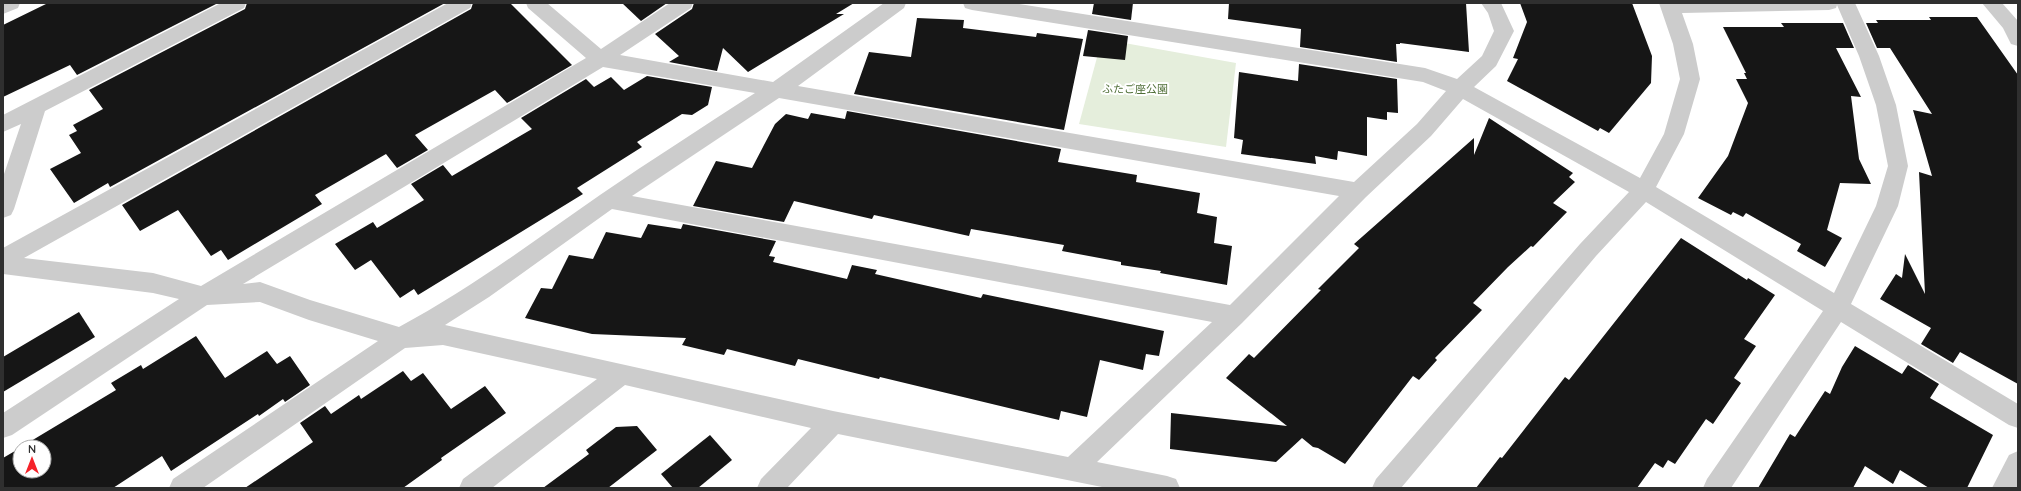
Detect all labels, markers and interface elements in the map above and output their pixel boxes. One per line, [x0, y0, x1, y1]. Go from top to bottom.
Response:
park label: ふたご座公園 [1102, 82, 1168, 96]
north arrow [12, 439, 52, 479]
text: N [28, 442, 36, 456]

